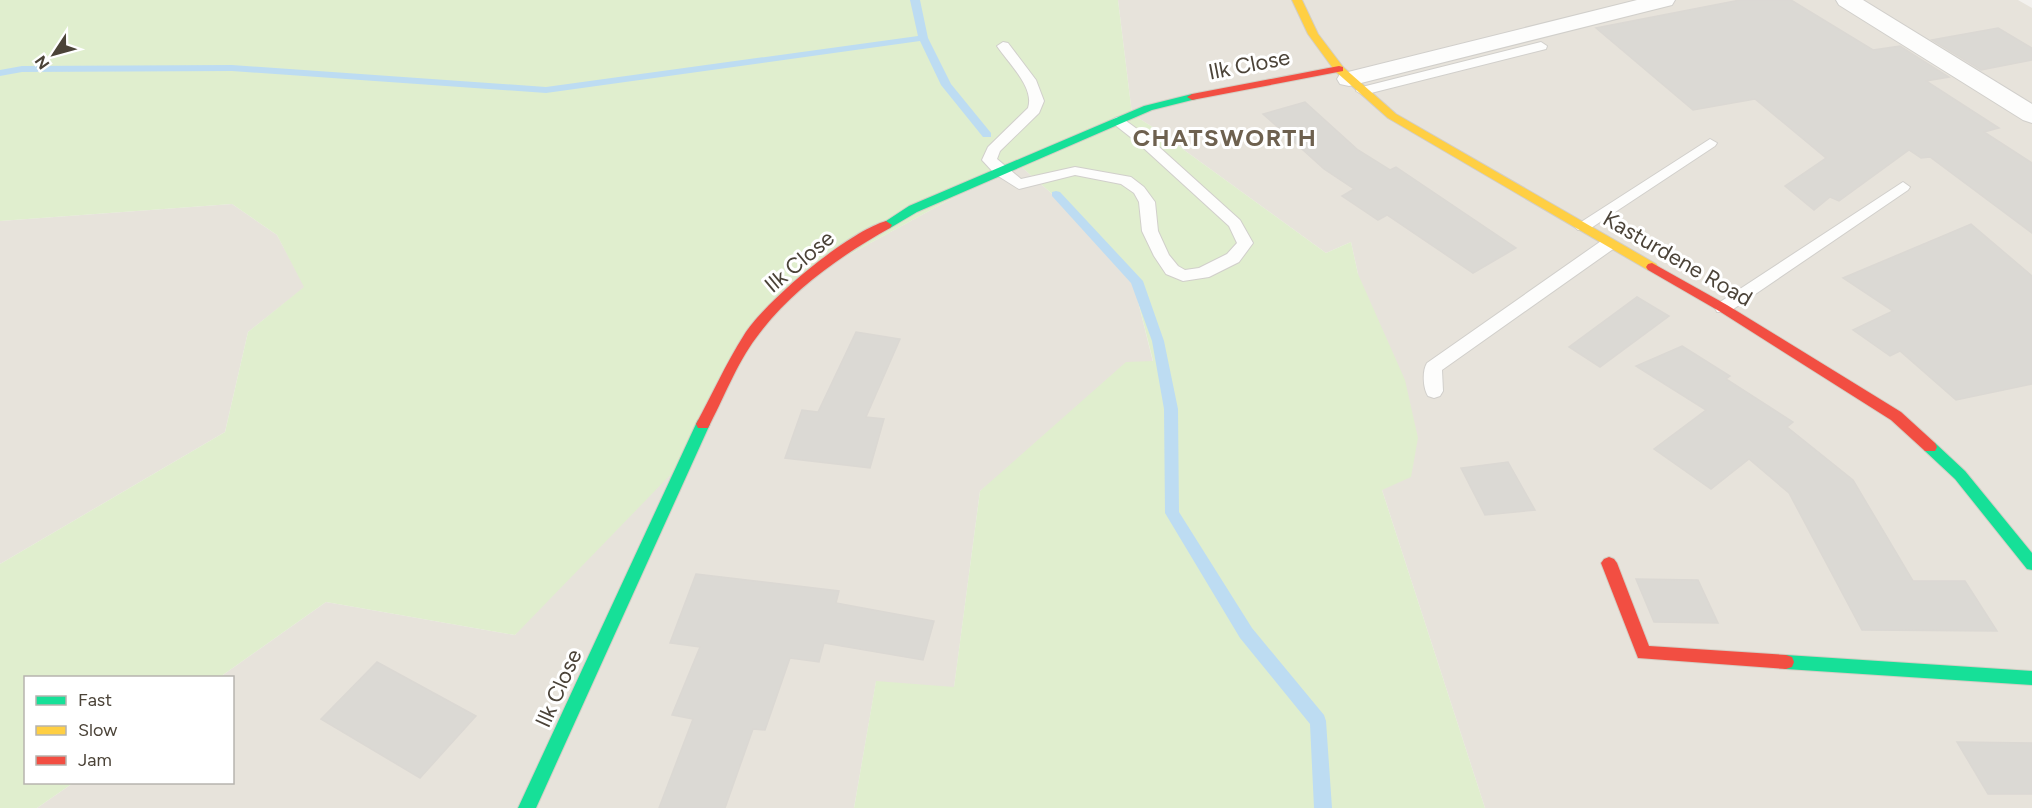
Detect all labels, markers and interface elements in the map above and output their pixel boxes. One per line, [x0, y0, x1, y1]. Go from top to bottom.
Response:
north arrow [24, 24, 84, 84]
street label: Ilk Close [1206, 43, 1292, 86]
text: N [31, 52, 54, 73]
district label: CHATSWORTH [1133, 123, 1317, 152]
street label: Kasturdene Road [1598, 205, 1757, 312]
street label: Ilk Close [759, 224, 840, 298]
street label: Ilk Close [529, 645, 588, 731]
legend [24, 676, 234, 784]
text: Fast [78, 689, 112, 711]
text: Slow [78, 719, 117, 741]
text: Jam [78, 749, 112, 771]

